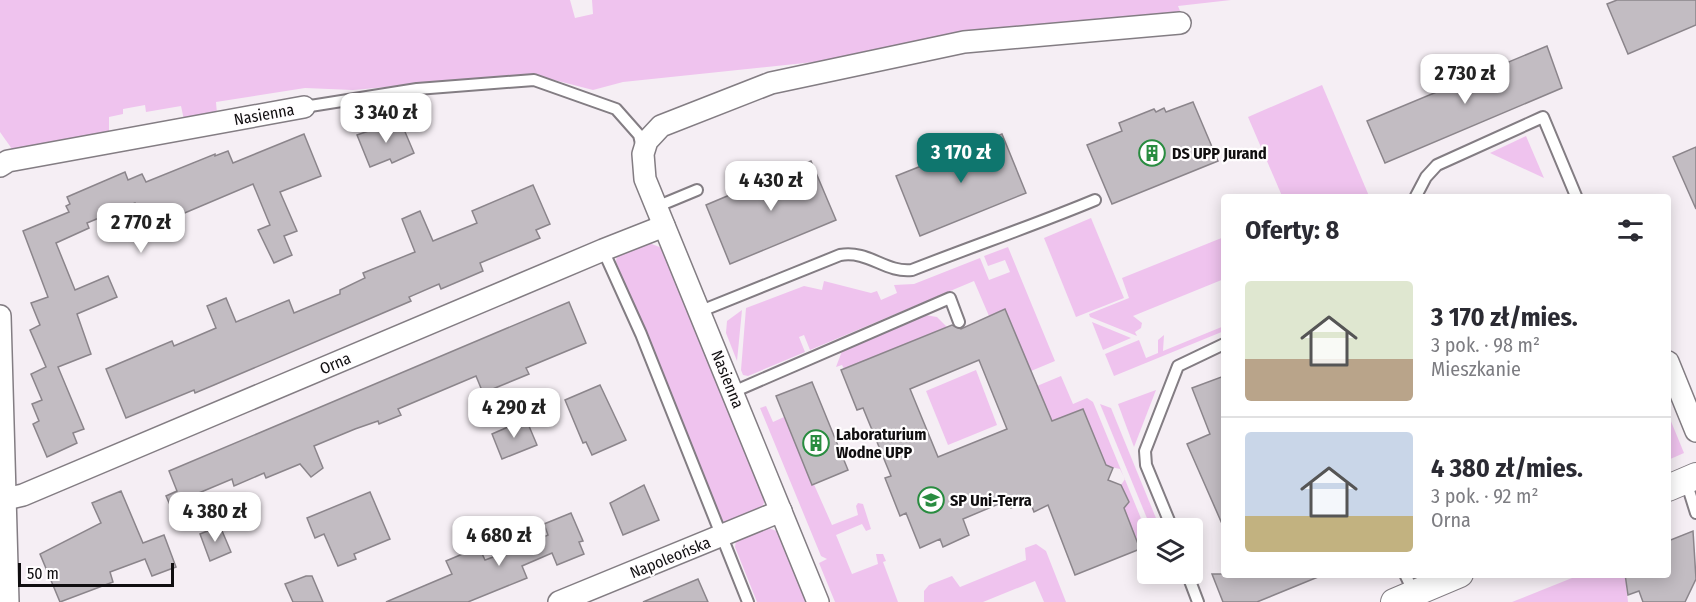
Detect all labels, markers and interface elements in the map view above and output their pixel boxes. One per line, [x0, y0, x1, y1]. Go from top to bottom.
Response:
pin: 2 730 zł [1403, 54, 1527, 105]
text: 2 730 zł [1434, 61, 1496, 85]
pin: 3 340 zł [324, 93, 448, 144]
street label: Nasienna [232, 100, 296, 129]
text: 3 340 zł [354, 100, 418, 124]
pin: 3 170 zł [899, 133, 1023, 184]
building icon: DS UPP Jurand [1137, 138, 1167, 168]
text: 3 170 zł [931, 140, 991, 164]
place label: DS UPP Jurand [1172, 144, 1267, 163]
pin: 4 430 zł [709, 161, 833, 212]
text: 4 430 zł [739, 168, 803, 192]
pin: 2 770 zł [79, 203, 203, 254]
text: 2 770 zł [111, 210, 171, 234]
icon: filters [1614, 214, 1647, 247]
text: Oferty: 8 [1245, 215, 1339, 246]
text: 3 170 zł/mies. [1431, 302, 1578, 333]
icon: home [1293, 305, 1365, 377]
text: 3 pok. · 98 m² [1431, 333, 1540, 357]
street label: Nasienna [707, 347, 748, 411]
street label: Orna [317, 348, 354, 378]
text: Mieszkanie [1431, 357, 1521, 381]
pin: 4 290 zł [452, 388, 576, 439]
text: 4 290 zł [482, 395, 546, 419]
place label: Laboraturium Wodne UPP [836, 425, 926, 462]
building icon: Laboraturium Wodne UPP [801, 428, 831, 458]
text: 4 380 zł/mies. [1431, 453, 1583, 484]
icon: home [1293, 456, 1365, 528]
text: 3 pok. · 92 m² [1431, 484, 1539, 508]
school or university icon: SP Uni-Terra [916, 485, 946, 515]
place label: SP Uni-Terra [950, 491, 1032, 510]
pin: 4 380 zł [153, 492, 277, 543]
text: 4 380 zł [183, 499, 247, 523]
text: Orna [1431, 508, 1471, 532]
pin: 4 680 zł [437, 516, 561, 567]
map controls [1137, 518, 1203, 584]
button: layers [1137, 518, 1203, 584]
text: 4 680 zł [466, 523, 532, 547]
street label: Napoleońska [627, 533, 713, 582]
scale bar [18, 560, 174, 588]
text: 50 m [27, 564, 59, 583]

